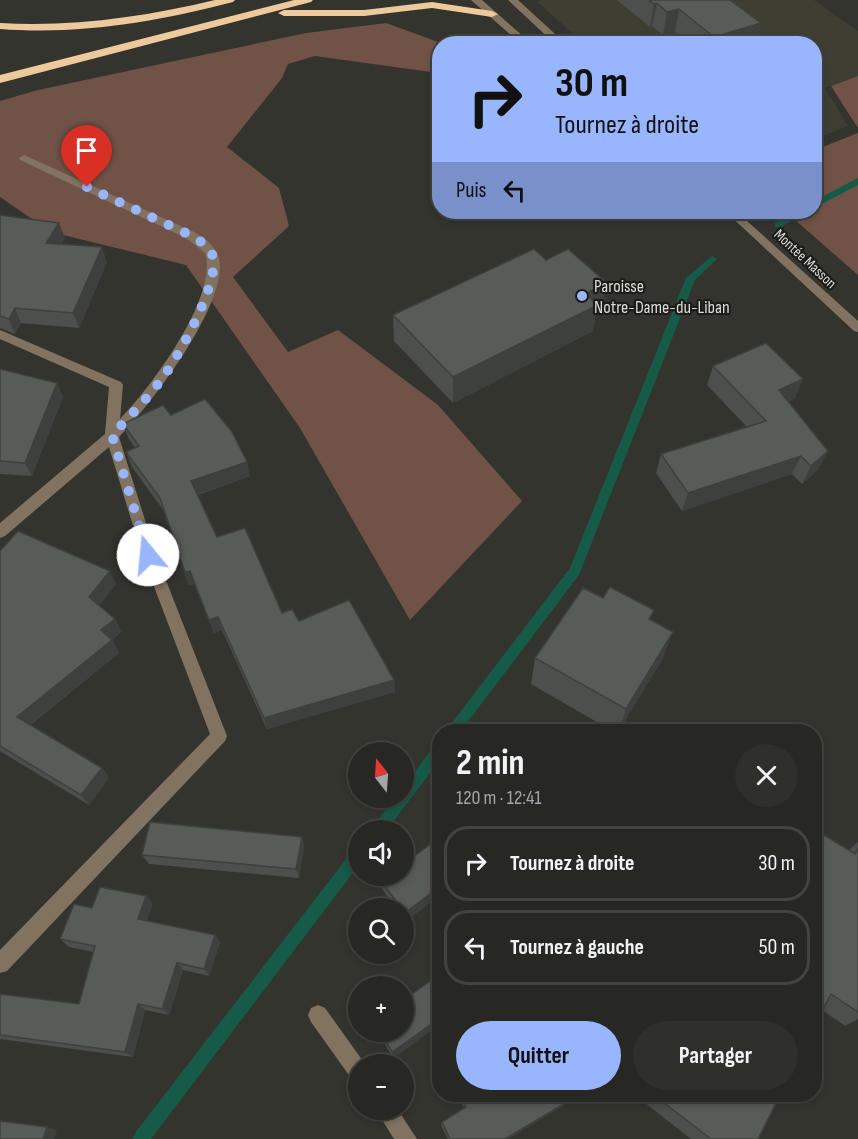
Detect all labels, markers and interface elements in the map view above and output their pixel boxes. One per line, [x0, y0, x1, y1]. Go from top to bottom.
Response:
text: 30 m [555, 58, 628, 109]
icon: right [456, 60, 534, 138]
text: Tournez à droite [555, 109, 699, 141]
pin [61, 125, 112, 187]
icon: arrive [70, 134, 103, 167]
icon: left [498, 174, 531, 207]
text: Puis [456, 177, 486, 204]
street label: Montée Masson [770, 225, 840, 293]
place label: Paroisse Notre-Dame-du-Liban [594, 276, 730, 318]
marker: Paroisse Notre-Dame-du-Liban [575, 289, 589, 303]
position arrow [116, 523, 180, 587]
north arrow [348, 742, 414, 808]
map controls [348, 742, 414, 1120]
text: 2 min [456, 742, 525, 785]
button: close [735, 744, 798, 807]
text: 120 m · 12:41 [456, 786, 541, 810]
button: sound [348, 820, 414, 886]
icon: right [459, 847, 492, 880]
text: Tournez à droite [510, 850, 635, 877]
text: 30 m [758, 850, 795, 877]
button: search [348, 898, 414, 964]
icon: left [459, 931, 492, 964]
text: Tournez à gauche [510, 934, 644, 961]
text: 50 m [759, 934, 795, 961]
button: + [348, 976, 414, 1042]
button: Quitter [456, 1021, 621, 1090]
button: Partager [633, 1021, 798, 1090]
button: − [348, 1054, 414, 1120]

